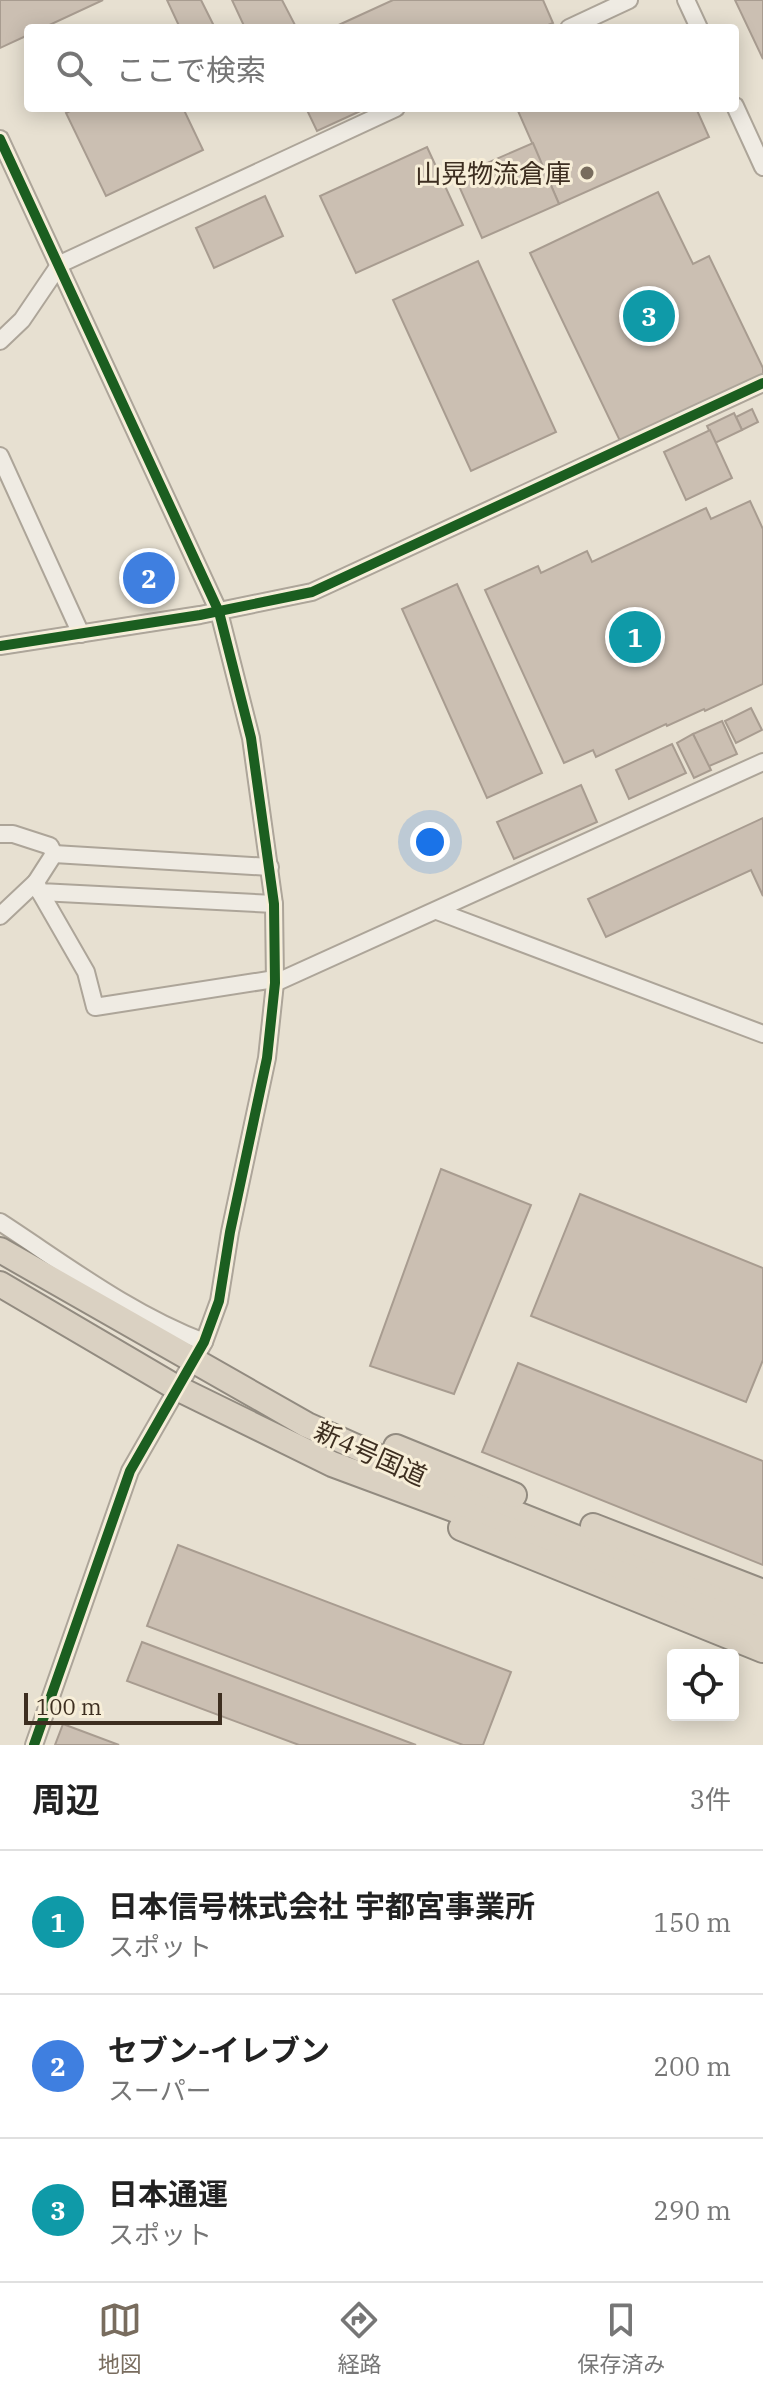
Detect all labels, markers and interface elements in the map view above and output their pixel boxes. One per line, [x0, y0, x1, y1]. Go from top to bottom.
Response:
search box [24, 24, 739, 112]
icon: search [52, 46, 96, 90]
text: ここで検索 [116, 50, 266, 89]
place label: 山晃物流倉庫 [415, 156, 571, 190]
marker: 山晃物流倉庫 [578, 164, 596, 182]
pin: 3 [623, 286, 675, 346]
pin: 2 [123, 548, 175, 608]
pin: 1 [609, 607, 661, 667]
your location [410, 822, 450, 862]
street label: 新4号国道 [309, 1413, 433, 1493]
map controls [667, 1649, 739, 1721]
button: locate [667, 1649, 739, 1721]
scale bar [24, 1689, 222, 1725]
text: 100 m [36, 1692, 102, 1721]
text: 周辺 [32, 1777, 100, 1821]
text: 3件 [689, 1782, 731, 1816]
text: 日本信号株式会社 宇都宮事業所 [108, 1886, 535, 1925]
text: 1 [50, 1905, 66, 1939]
text: 150 m [653, 1905, 731, 1939]
text: スポット [108, 1929, 212, 1963]
text: セブン-イレブン [108, 2030, 330, 2069]
text: 2 [50, 2049, 66, 2083]
text: 200 m [653, 2049, 731, 2083]
text: スーパー [108, 2073, 212, 2107]
text: 日本通運 [108, 2174, 228, 2213]
text: 3 [50, 2193, 66, 2227]
text: 290 m [653, 2193, 731, 2227]
text: スポット [108, 2217, 212, 2251]
tab: 地図 [98, 2298, 142, 2378]
tab: 経路 [337, 2298, 381, 2378]
tab: 保存済み [577, 2298, 665, 2378]

